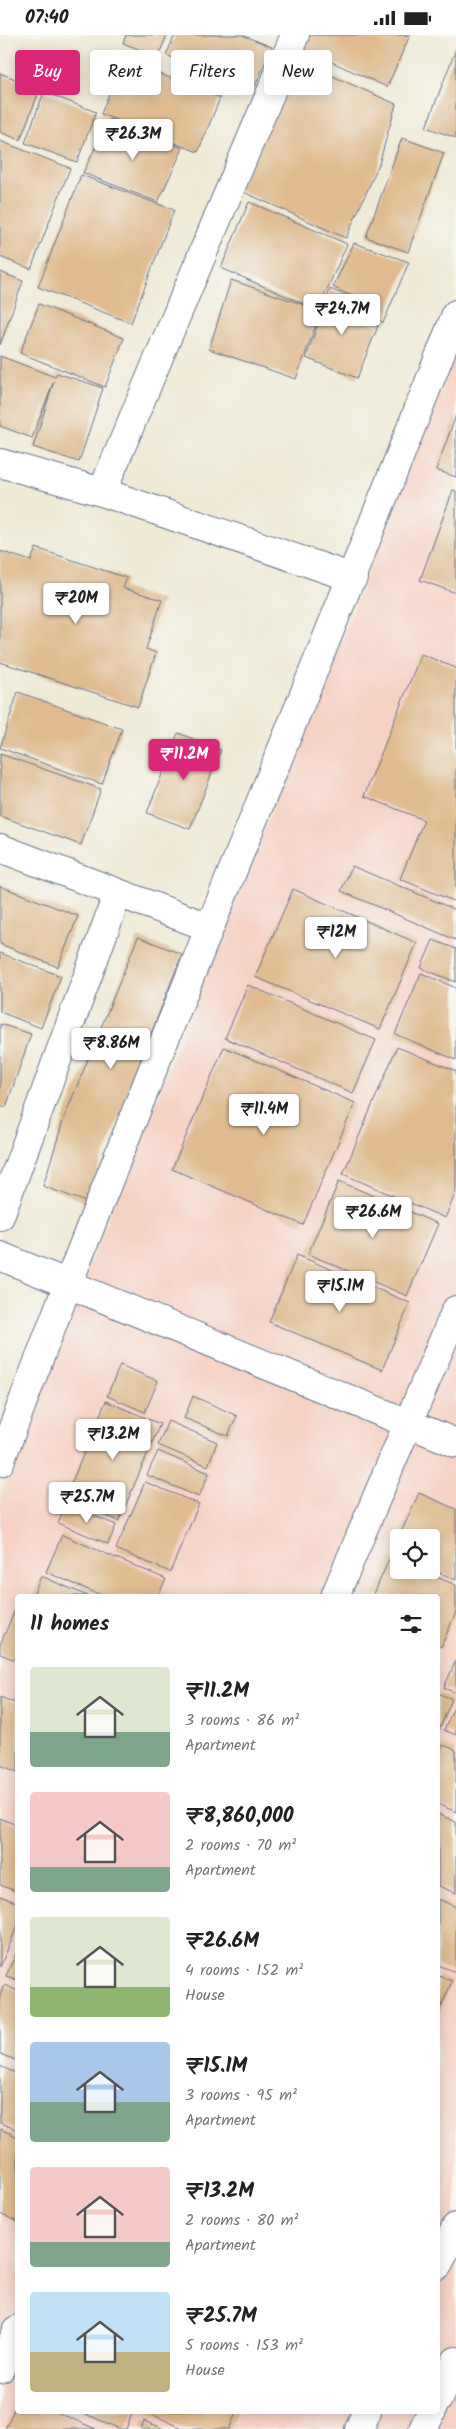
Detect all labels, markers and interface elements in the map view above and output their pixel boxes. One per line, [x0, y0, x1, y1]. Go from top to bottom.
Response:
text: 07:40 [25, 3, 69, 33]
chip: Buy [15, 50, 80, 95]
chip: Rent [90, 50, 161, 95]
chip: Filters [171, 50, 254, 95]
chip: New [264, 50, 332, 95]
pin: ₹26.3M [92, 119, 174, 161]
text: ₹26.3M [105, 122, 161, 147]
pin: ₹24.7M [301, 293, 383, 336]
text: ₹24.7M [314, 297, 370, 322]
pin: ₹20M [46, 583, 106, 625]
text: ₹20M [54, 586, 98, 611]
pin: ₹11.2M [143, 739, 225, 781]
text: ₹11.2M [160, 742, 208, 767]
pin: ₹12M [306, 917, 366, 959]
text: ₹12M [316, 920, 356, 945]
pin: ₹8.86M [70, 1027, 152, 1070]
text: ₹8.86M [82, 1031, 140, 1056]
pin: ₹11.4M [223, 1093, 305, 1136]
text: ₹11.4M [240, 1097, 288, 1122]
pin: ₹26.6M [332, 1197, 414, 1239]
text: ₹26.6M [345, 1200, 401, 1225]
pin: ₹15.1M [299, 1271, 381, 1313]
text: ₹15.1M [316, 1274, 364, 1299]
pin: ₹13.2M [72, 1419, 154, 1461]
text: ₹13.2M [87, 1422, 139, 1447]
pin: ₹25.7M [46, 1481, 128, 1524]
text: ₹25.7M [60, 1485, 114, 1510]
map controls [390, 1529, 440, 1579]
button: locate [390, 1529, 440, 1579]
text: 11 homes [30, 1608, 109, 1641]
icon: filters [397, 1610, 425, 1638]
text: ₹11.2M [185, 1675, 249, 1708]
icon: home [70, 1687, 130, 1747]
text: 3 rooms · 86 m² [185, 1708, 299, 1733]
text: Apartment [185, 1733, 256, 1758]
text: ₹8,860,000 [185, 1800, 294, 1833]
icon: home [70, 1812, 130, 1872]
text: 2 rooms · 70 m² [185, 1833, 296, 1858]
text: Apartment [185, 1858, 256, 1883]
text: ₹26.6M [185, 1925, 259, 1958]
icon: home [70, 1937, 130, 1997]
text: 4 rooms · 152 m² [185, 1958, 303, 1983]
text: House [185, 1983, 225, 2008]
text: ₹15.1M [185, 2050, 247, 2083]
icon: home [70, 2062, 130, 2122]
text: 3 rooms · 95 m² [185, 2083, 297, 2108]
text: Apartment [185, 2108, 256, 2133]
text: ₹13.2M [185, 2175, 254, 2208]
icon: home [70, 2187, 130, 2247]
text: 2 rooms · 80 m² [185, 2208, 298, 2233]
text: Apartment [185, 2233, 256, 2258]
text: ₹25.7M [185, 2300, 257, 2333]
icon: home [70, 2312, 130, 2372]
text: 5 rooms · 153 m² [185, 2333, 303, 2358]
text: House [185, 2358, 225, 2383]

